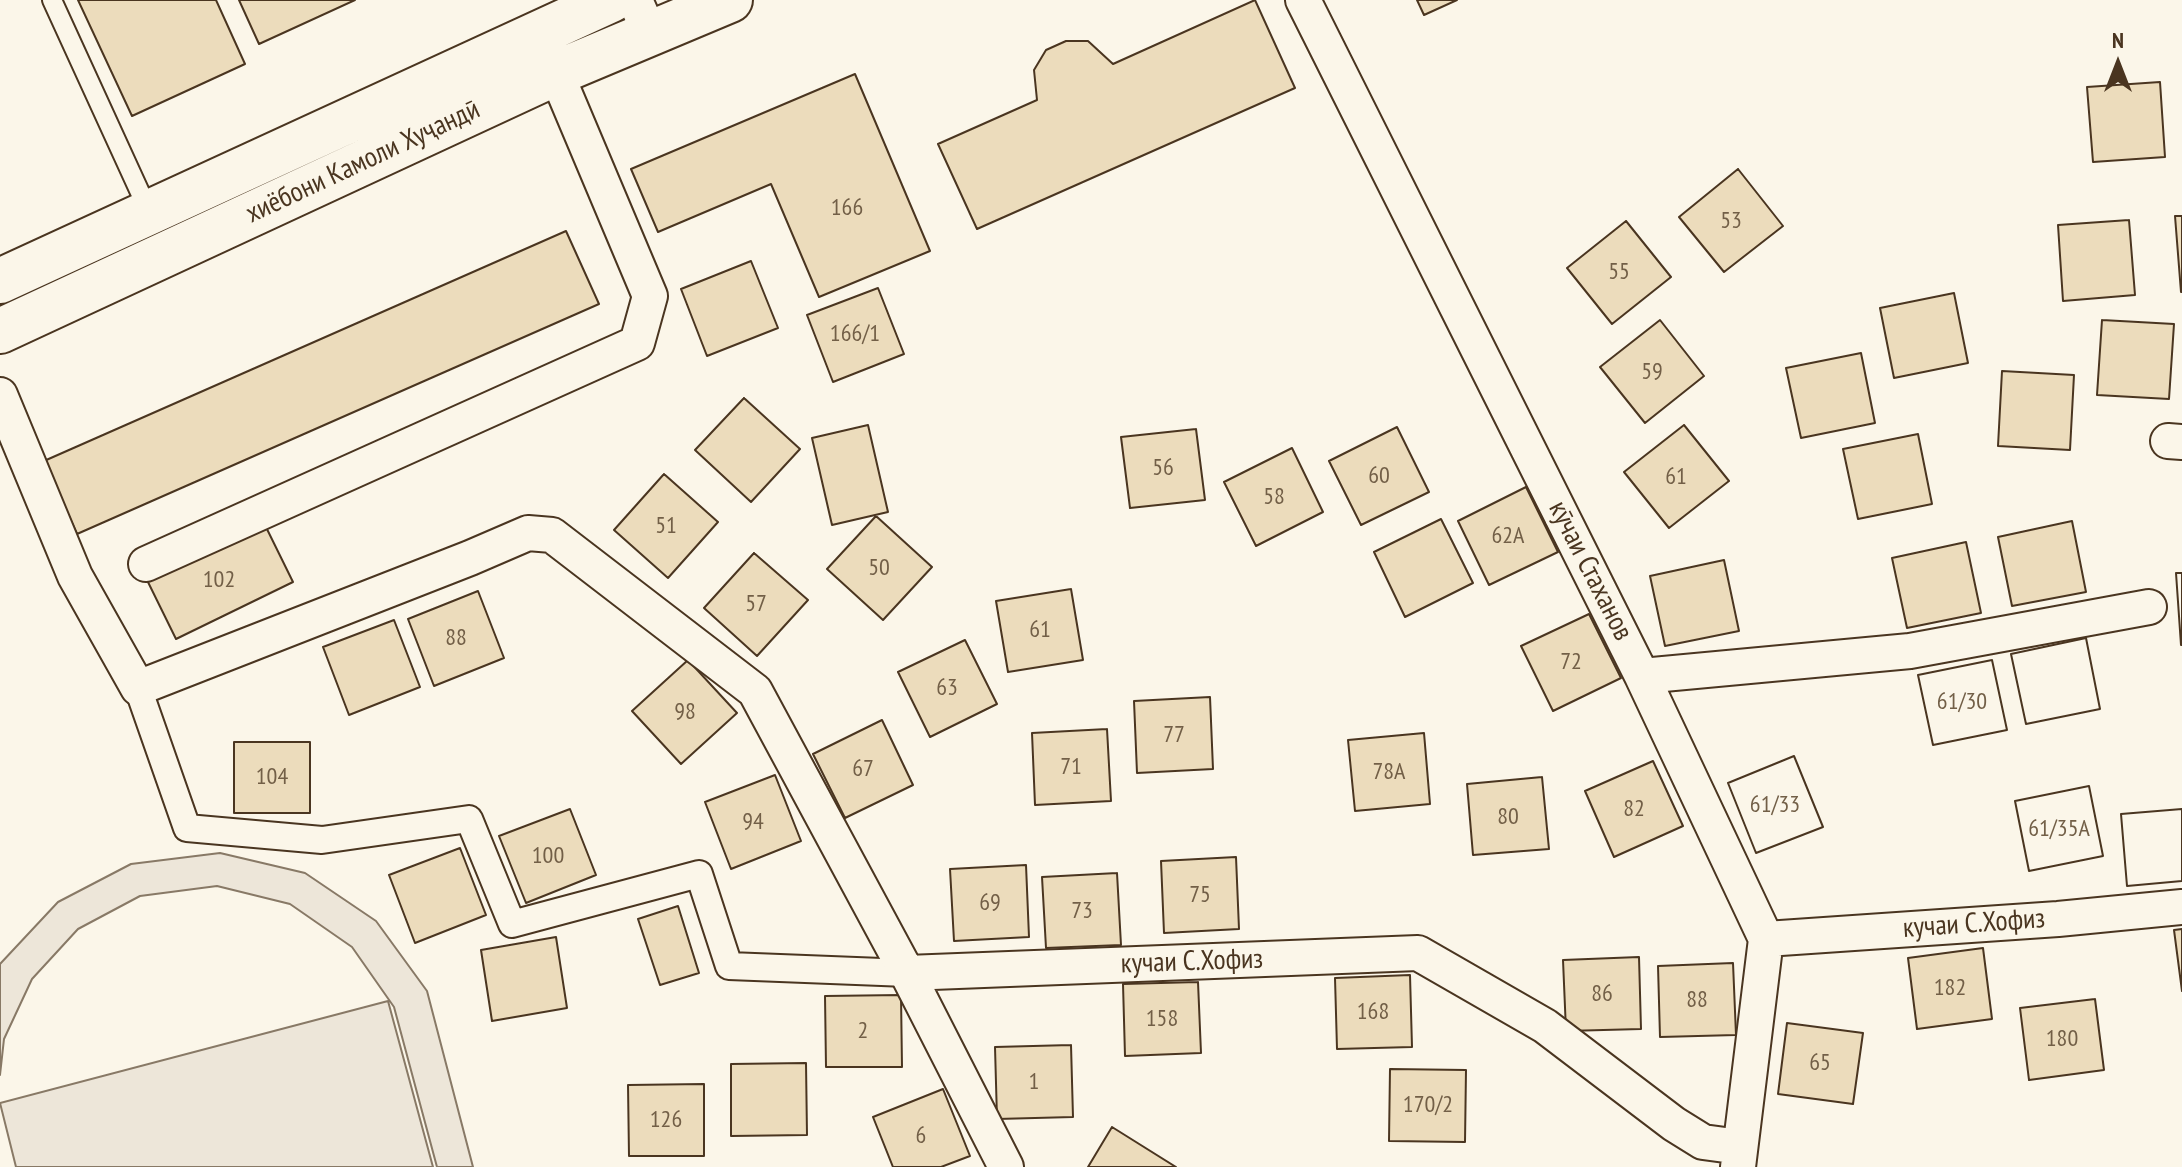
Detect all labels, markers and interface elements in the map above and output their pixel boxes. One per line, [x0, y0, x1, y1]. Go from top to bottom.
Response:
north arrow [2078, 24, 2158, 104]
text: N [2112, 26, 2124, 54]
street label: хиёбони Камоли Хуҷандӣ [241, 93, 485, 231]
house number: 166 [831, 194, 863, 222]
house number: 53 [1720, 207, 1742, 235]
house number: 55 [1608, 258, 1630, 286]
house number: 166/1 [830, 320, 880, 348]
house number: 59 [1641, 358, 1663, 386]
house number: 56 [1152, 454, 1174, 482]
house number: 60 [1368, 462, 1390, 490]
house number: 61 [1665, 463, 1687, 491]
house number: 58 [1263, 483, 1285, 511]
street label: кӯчаи Стаханов [1541, 496, 1639, 646]
house number: 51 [655, 512, 677, 540]
house number: 62А [1492, 522, 1524, 550]
house number: 50 [868, 554, 890, 582]
house number: 102 [203, 566, 235, 594]
house number: 57 [745, 590, 767, 618]
house number: 61 [1029, 616, 1051, 644]
house number: 88 [445, 624, 467, 652]
house number: 72 [1560, 648, 1582, 676]
house number: 63 [936, 674, 958, 702]
house number: 61/30 [1937, 688, 1987, 716]
house number: 98 [674, 698, 696, 726]
house number: 77 [1163, 721, 1185, 749]
house number: 71 [1060, 753, 1082, 781]
house number: 67 [852, 755, 874, 783]
house number: 78А [1373, 758, 1405, 786]
house number: 104 [256, 763, 288, 791]
house number: 61/33 [1750, 791, 1800, 819]
house number: 82 [1623, 795, 1645, 823]
house number: 80 [1497, 803, 1519, 831]
house number: 94 [742, 808, 764, 836]
house number: 61/35А [2028, 815, 2090, 843]
house number: 100 [532, 842, 564, 870]
house number: 75 [1189, 881, 1211, 909]
house number: 69 [979, 889, 1001, 917]
house number: 73 [1071, 897, 1093, 925]
street label: кучаи С.Хофиз [1902, 902, 2046, 946]
street label: кучаи С.Хофиз [1120, 943, 1264, 981]
house number: 182 [1934, 974, 1966, 1002]
house number: 86 [1591, 980, 1613, 1008]
house number: 88 [1686, 986, 1708, 1014]
house number: 168 [1357, 998, 1389, 1026]
house number: 158 [1146, 1005, 1178, 1033]
house number: 2 [858, 1017, 868, 1045]
house number: 180 [2046, 1025, 2078, 1053]
house number: 65 [1809, 1049, 1831, 1077]
house number: 1 [1029, 1068, 1039, 1096]
house number: 170/2 [1403, 1091, 1453, 1119]
house number: 126 [650, 1106, 682, 1134]
house number: 6 [916, 1122, 926, 1150]

